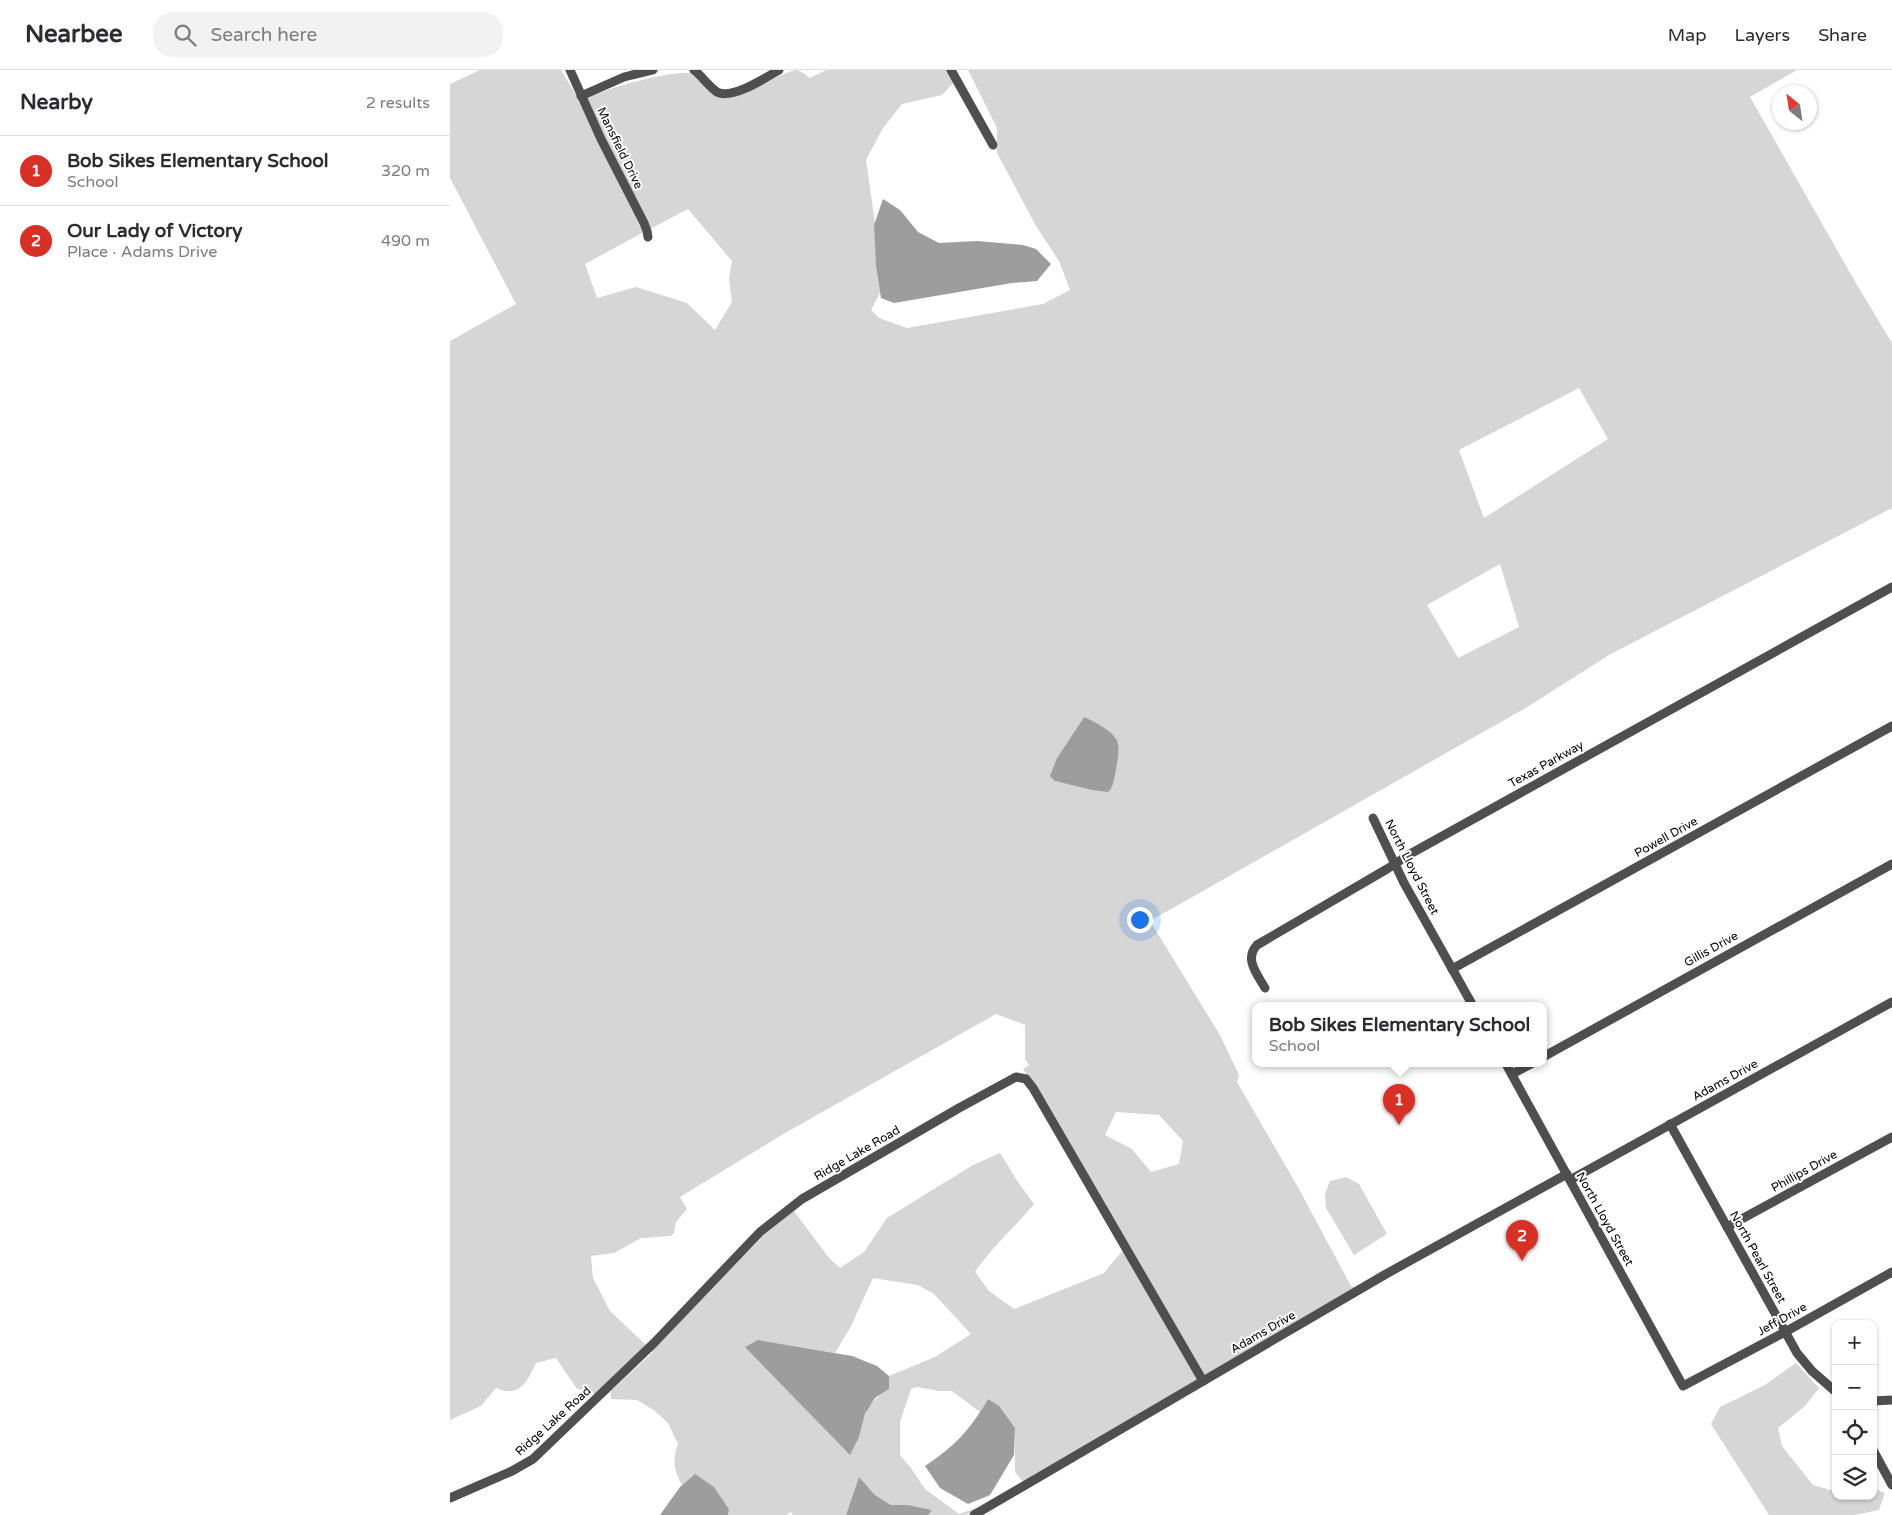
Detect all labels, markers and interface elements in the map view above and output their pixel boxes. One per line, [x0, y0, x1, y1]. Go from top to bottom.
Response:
search box [153, 12, 503, 57]
text: Nearbee [25, 20, 123, 49]
icon: search [171, 21, 199, 49]
text: Search here [211, 24, 317, 46]
text: Map [1668, 24, 1707, 46]
text: Layers [1735, 24, 1790, 46]
text: Share [1818, 24, 1867, 46]
north arrow [1772, 85, 1817, 130]
text: Nearby [20, 90, 93, 115]
text: 2 results [366, 93, 430, 113]
street label: Mansfield Drive [594, 105, 646, 191]
text: Bob Sikes Elementary School [67, 150, 329, 172]
text: 1 [31, 161, 41, 181]
text: 320 m [381, 161, 430, 181]
text: School [67, 172, 119, 192]
text: Our Lady of Victory [67, 220, 243, 242]
text: 2 [31, 231, 41, 251]
text: 490 m [381, 231, 430, 251]
text: Place · Adams Drive [67, 242, 217, 262]
street label: Texas Parkway [1506, 737, 1586, 790]
street label: Powell Drive [1632, 814, 1700, 860]
street label: North Lloyd Street [1382, 817, 1442, 917]
your location [1127, 907, 1153, 933]
street label: Gillis Drive [1682, 928, 1741, 970]
popup [1252, 1002, 1547, 1067]
text: Bob Sikes Elementary School [1269, 1014, 1530, 1036]
text: School [1269, 1036, 1320, 1056]
street label: Adams Drive [1690, 1056, 1760, 1104]
pin: 1 [1383, 1084, 1415, 1125]
street label: Ridge Lake Road [812, 1123, 902, 1183]
street label: Phillips Drive [1769, 1147, 1840, 1195]
street label: North Lloyd Street [1573, 1170, 1637, 1269]
street label: North Pearl Street [1727, 1209, 1789, 1306]
pin: 2 [1506, 1220, 1538, 1261]
street label: Jeff Drive [1755, 1300, 1809, 1338]
street label: Adams Drive [1228, 1308, 1298, 1356]
map controls [1832, 1320, 1877, 1500]
button: + [1832, 1320, 1877, 1365]
button: − [1832, 1365, 1877, 1410]
street label: Ridge Lake Road [512, 1383, 594, 1459]
button: locate [1832, 1410, 1877, 1455]
button: layers [1832, 1455, 1877, 1500]

